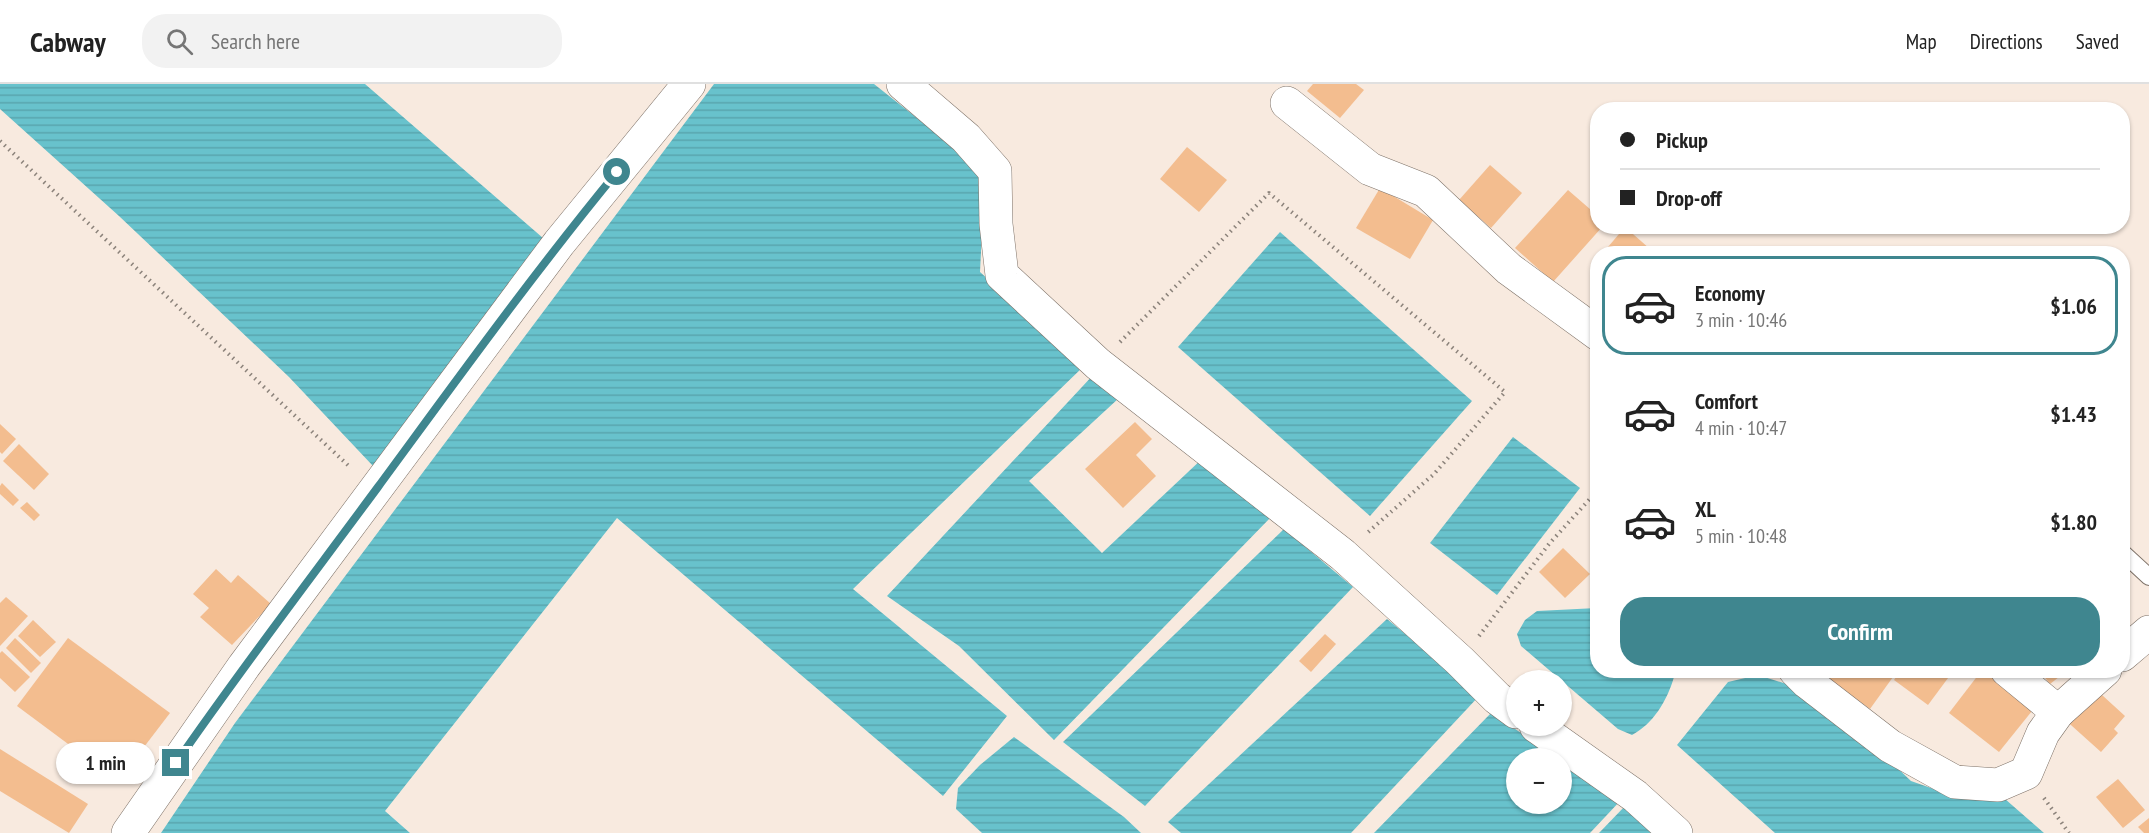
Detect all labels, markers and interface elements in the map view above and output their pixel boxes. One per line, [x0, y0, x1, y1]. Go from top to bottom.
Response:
search box [142, 14, 562, 68]
text: Cabway [30, 23, 106, 60]
icon: search [163, 25, 196, 58]
text: Search here [211, 27, 300, 55]
text: Map [1906, 28, 1937, 55]
text: Directions [1970, 28, 2043, 55]
text: Saved [2076, 28, 2119, 55]
text: Pickup [1656, 126, 1708, 154]
route start [603, 158, 630, 185]
text: Drop-off [1656, 184, 1722, 212]
icon: car [1623, 279, 1677, 333]
text: Economy [1695, 279, 1765, 307]
text: $1.06 [2050, 292, 2097, 320]
text: 3 min · 10:46 [1695, 307, 1787, 333]
icon: car [1623, 387, 1677, 441]
text: Comfort [1695, 387, 1758, 415]
text: $1.43 [2050, 400, 2097, 428]
text: 4 min · 10:47 [1695, 415, 1787, 441]
icon: car [1623, 495, 1677, 549]
text: XL [1695, 495, 1716, 523]
text: $1.80 [2050, 508, 2097, 536]
text: 5 min · 10:48 [1695, 523, 1787, 549]
button: Confirm [1620, 597, 2100, 666]
map controls [1506, 670, 1572, 814]
button: + [1506, 670, 1572, 736]
callout: 1 min [56, 742, 155, 784]
button: − [1506, 748, 1572, 814]
route end [162, 749, 189, 776]
text: 1 min [85, 750, 126, 776]

